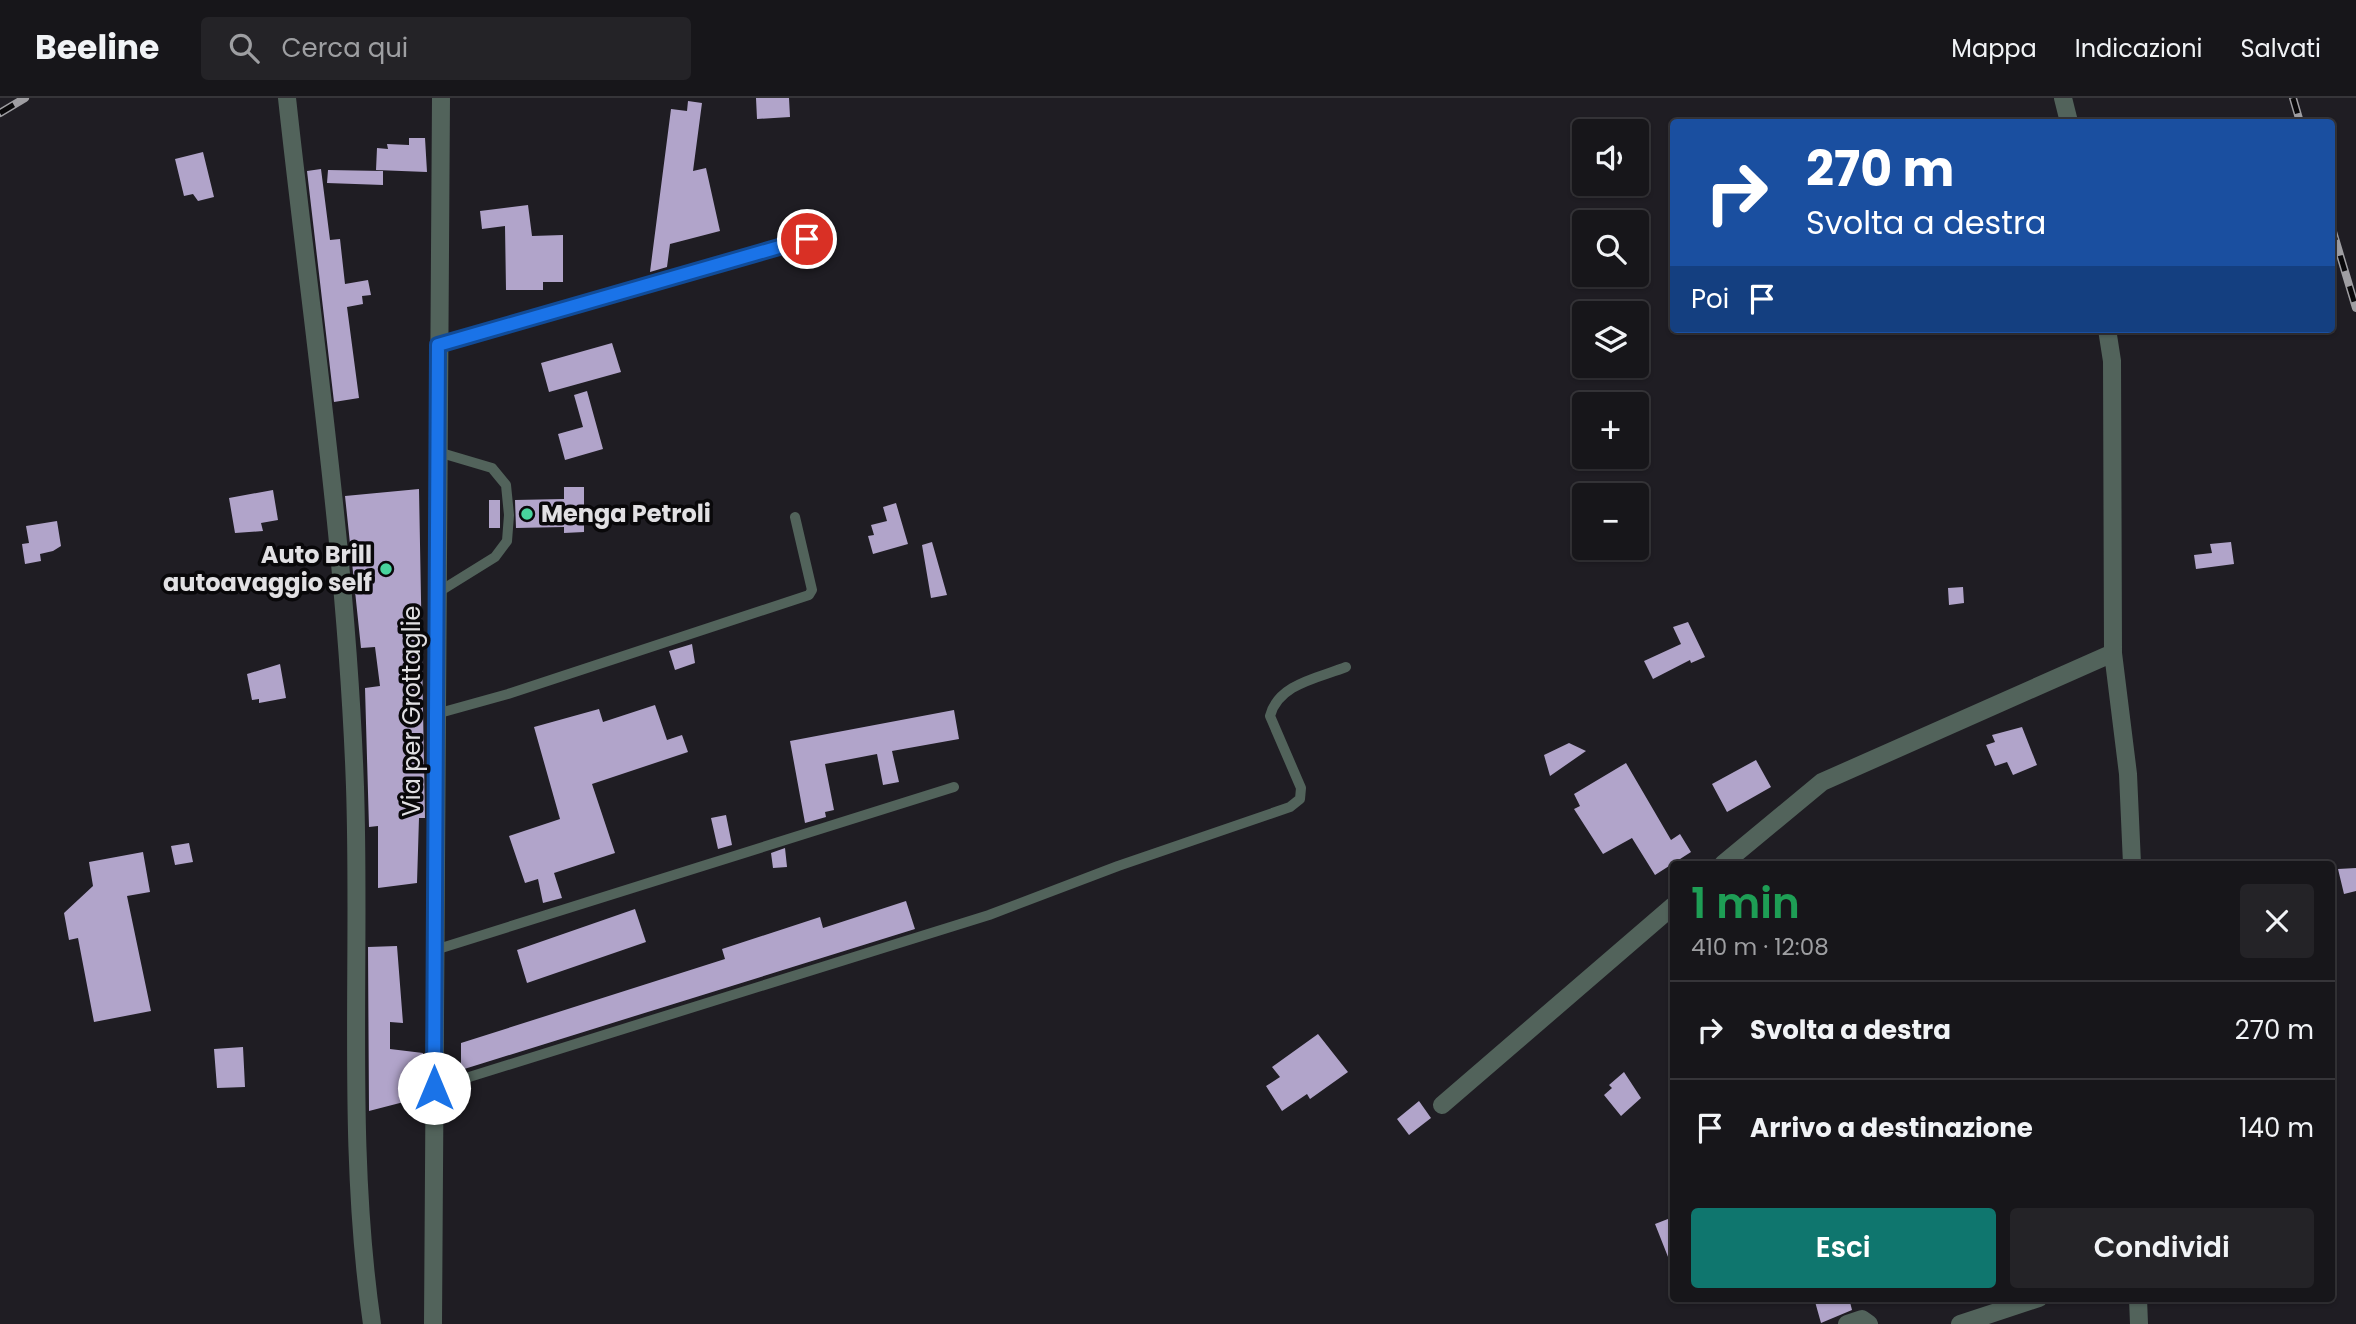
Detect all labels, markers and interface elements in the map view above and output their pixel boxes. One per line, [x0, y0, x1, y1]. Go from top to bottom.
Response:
search box [201, 17, 691, 80]
text: Beeline [35, 24, 159, 71]
icon: search [225, 29, 263, 67]
text: Cerca qui [281, 30, 408, 66]
text: Mappa [1951, 32, 2037, 65]
text: Indicazioni [2075, 32, 2202, 65]
text: Salvati [2240, 32, 2321, 65]
map controls [1572, 119, 1649, 560]
button: sound [1572, 119, 1649, 196]
text: 270 m [1806, 135, 1954, 203]
icon: right [1691, 147, 1782, 238]
text: Svolta a destra [1806, 200, 2046, 245]
pin [777, 209, 837, 269]
button: search [1572, 210, 1649, 287]
icon: arrive [788, 220, 826, 258]
icon: arrive [1743, 280, 1781, 318]
text: Poi [1691, 281, 1729, 317]
button: layers [1572, 301, 1649, 378]
button: + [1572, 392, 1649, 469]
button: − [1572, 483, 1649, 560]
place label: Menga Petroli [541, 497, 711, 530]
marker: Menga Petroli [519, 506, 535, 522]
place label: Auto Brill autoavaggio self [163, 538, 372, 599]
marker: Auto Brill autoavaggio self [378, 561, 394, 577]
street label: Via per Grottaglie [395, 606, 428, 816]
text: 1 min [1691, 874, 1800, 933]
button: close [2240, 884, 2314, 958]
text: 410 m · 12:08 [1691, 931, 1829, 963]
icon: right [1691, 1011, 1729, 1049]
text: Svolta a destra [1750, 1012, 1951, 1048]
text: 270 m [2235, 1012, 2314, 1048]
position arrow [397, 1051, 471, 1125]
icon: arrive [1691, 1109, 1729, 1147]
text: Arrivo a destinazione [1750, 1110, 2033, 1146]
text: 140 m [2239, 1110, 2314, 1146]
button: Esci [1691, 1208, 1996, 1288]
button: Condividi [2010, 1208, 2314, 1288]

